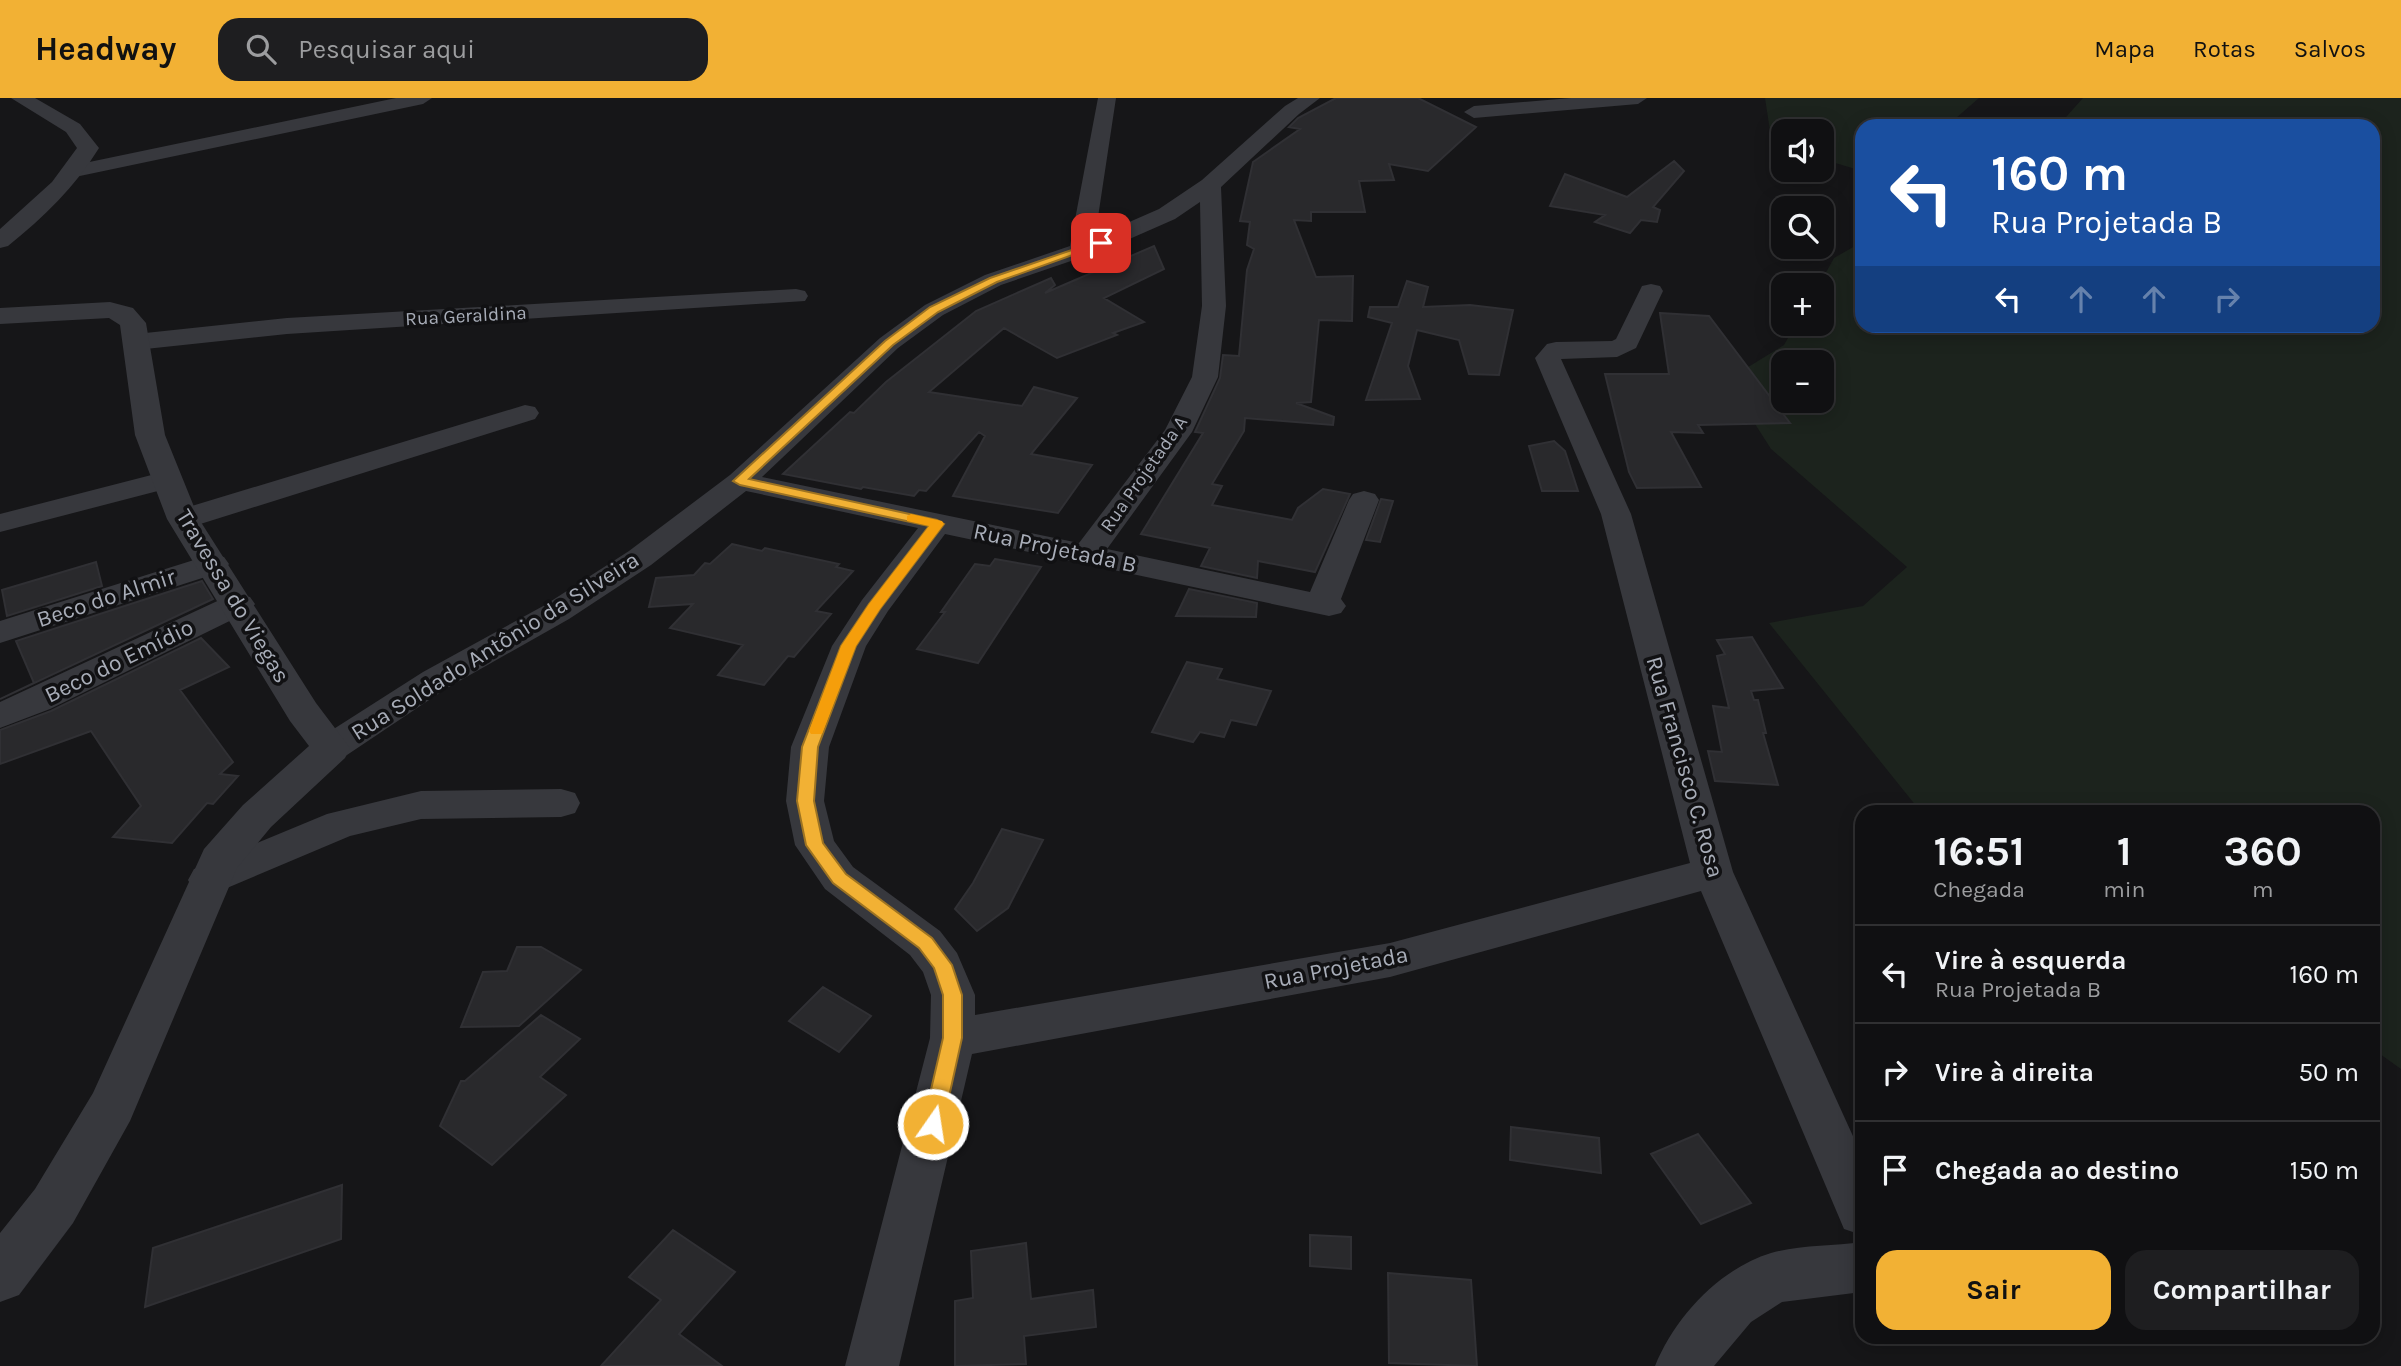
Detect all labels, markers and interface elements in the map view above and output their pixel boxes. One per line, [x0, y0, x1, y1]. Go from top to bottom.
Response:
search box [218, 18, 708, 81]
text: Headway [35, 30, 176, 68]
icon: search [242, 30, 280, 68]
text: Pesquisar aqui [298, 34, 475, 65]
text: Mapa [2094, 35, 2155, 63]
text: Rotas [2193, 35, 2256, 63]
text: Salvos [2294, 35, 2366, 63]
map controls [1771, 119, 1834, 413]
button: sound [1771, 119, 1834, 182]
text: 160 m [1991, 145, 2128, 202]
icon: left [1876, 147, 1967, 238]
button: search [1771, 196, 1834, 259]
text: Rua Projetada B [1991, 204, 2222, 241]
pin [1071, 213, 1131, 273]
icon: arrive [1082, 224, 1120, 262]
button: + [1771, 273, 1834, 336]
icon: left [1989, 280, 2027, 318]
icon: ahead [2062, 280, 2100, 318]
icon: ahead [2135, 280, 2173, 318]
icon: right [2208, 280, 2246, 318]
street label: Rua Geraldina [405, 302, 527, 330]
button: − [1771, 350, 1834, 413]
street label: Rua Projetada A [1096, 412, 1192, 536]
street label: Travessa do Viegas [171, 504, 295, 688]
street label: Rua Projetada B [971, 518, 1139, 578]
street label: Rua Soldado Antônio da Silveira [346, 546, 644, 746]
street label: Beco do Almir [33, 563, 179, 633]
street label: Beco do Emídio [40, 613, 198, 709]
street label: Rua Francisco C. Rosa [1640, 653, 1730, 881]
text: 16:51 [1933, 826, 2025, 876]
text: 1 [2117, 826, 2132, 876]
text: 360 [2224, 826, 2302, 876]
text: Chegada [1933, 876, 2025, 903]
text: min [2103, 876, 2145, 903]
text: m [2252, 876, 2273, 903]
street label: Rua Projetada [1262, 941, 1410, 995]
text: Vire à esquerda [1935, 945, 2126, 976]
icon: left [1876, 955, 1914, 993]
text: 160 m [2290, 959, 2359, 990]
text: Rua Projetada B [1935, 976, 2101, 1003]
icon: right [1876, 1053, 1914, 1091]
text: Vire à direita [1935, 1057, 2094, 1088]
text: 50 m [2298, 1057, 2359, 1088]
position arrow [896, 1087, 970, 1161]
icon: arrive [1876, 1151, 1914, 1189]
text: Chegada ao destino [1935, 1155, 2179, 1186]
text: 150 m [2290, 1155, 2359, 1186]
button: Sair [1876, 1250, 2111, 1330]
button: Compartilhar [2125, 1250, 2359, 1330]

